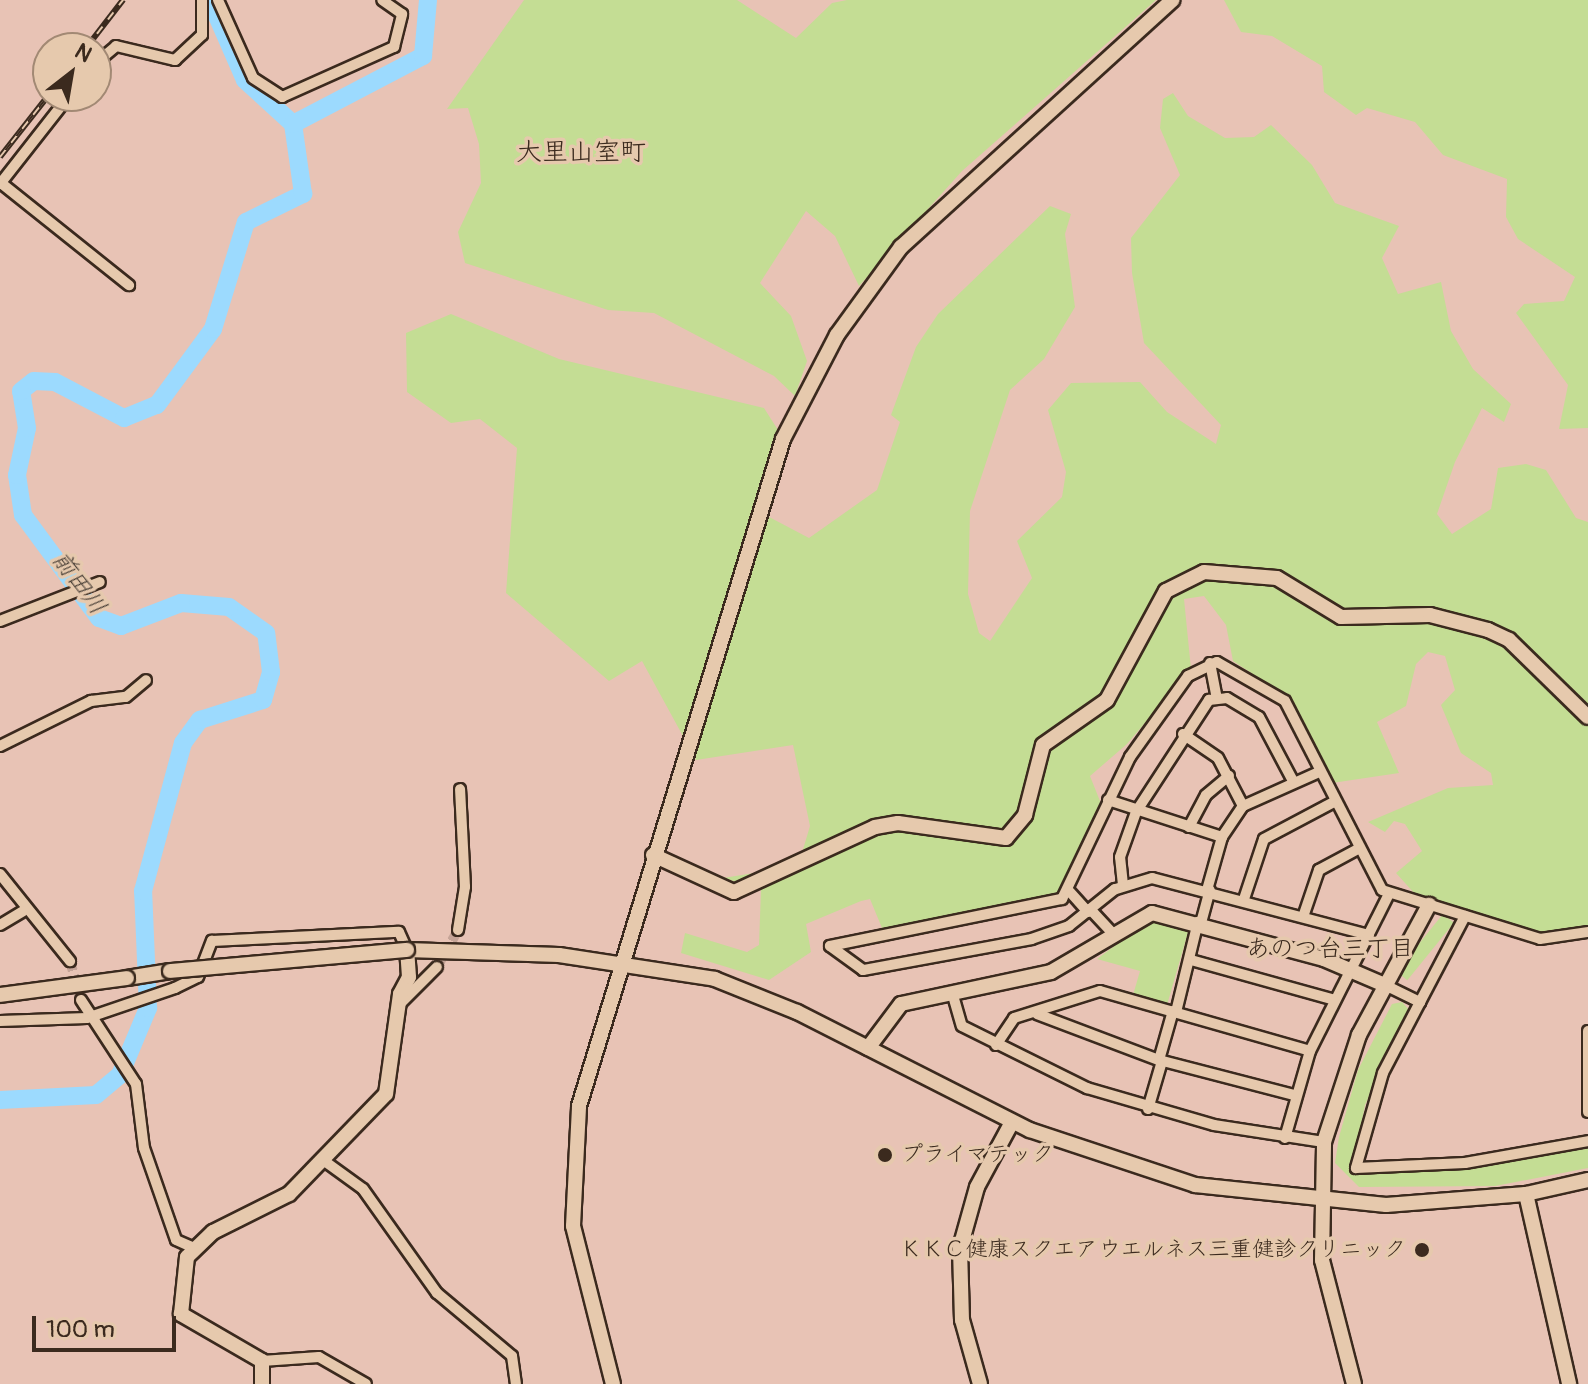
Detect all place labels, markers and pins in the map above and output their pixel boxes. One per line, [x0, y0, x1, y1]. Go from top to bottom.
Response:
place label: プライマテック [901, 1142, 1055, 1168]
marker: プライマテック [876, 1146, 894, 1164]
place label: ＫＫＣ健康スクエアウエルネス三重健診クリニック [900, 1237, 1406, 1263]
marker: ＫＫＣ健康スクエアウエルネス三重健診クリニック [1413, 1241, 1431, 1259]

